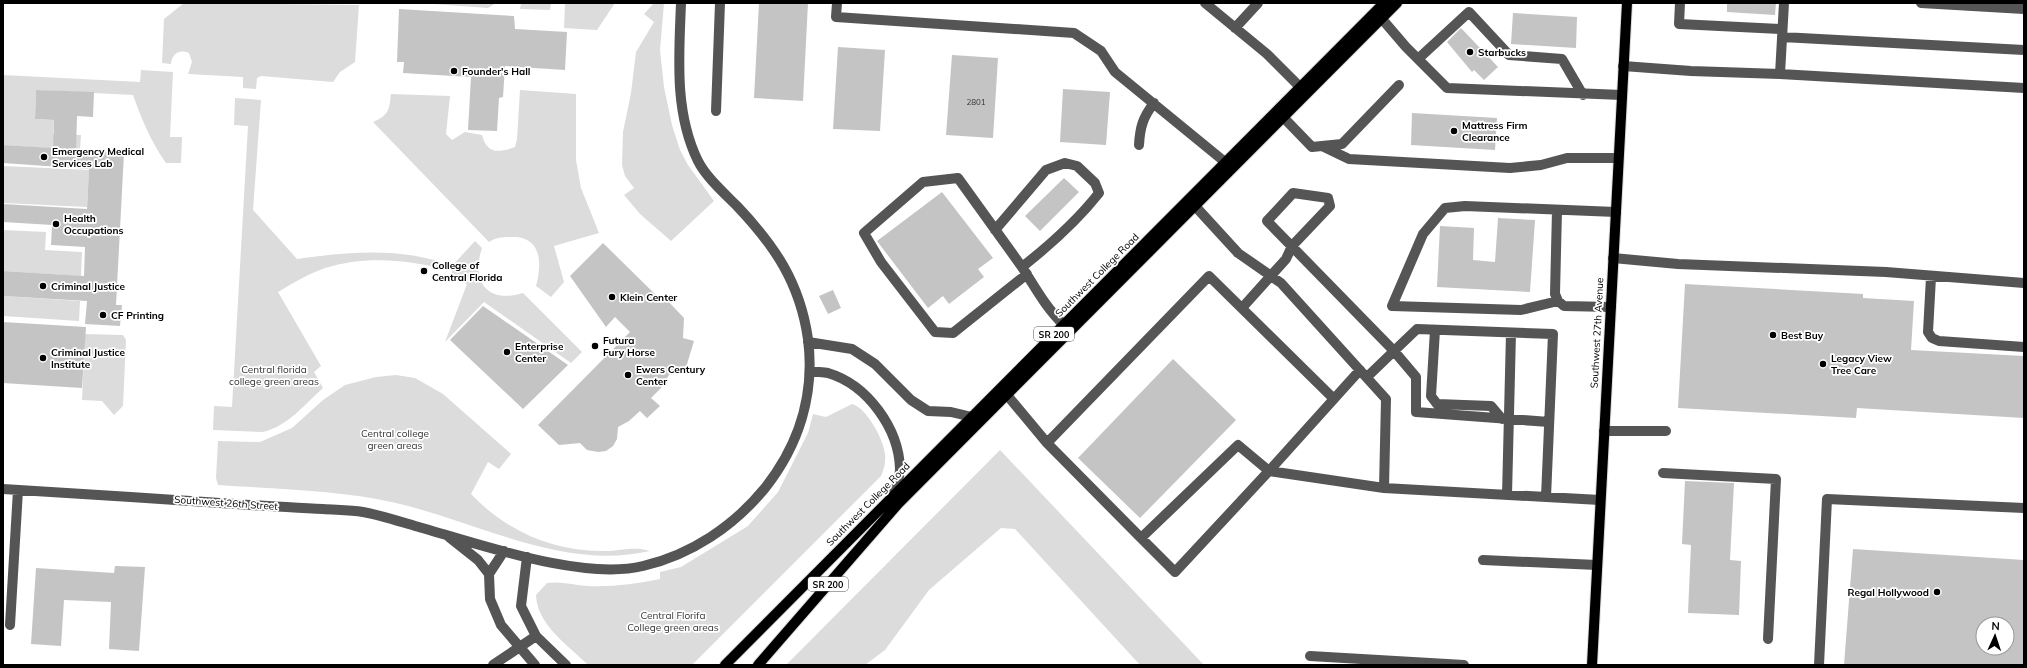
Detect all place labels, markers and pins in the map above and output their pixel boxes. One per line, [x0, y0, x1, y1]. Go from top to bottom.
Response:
place label: Starbucks [1478, 46, 1526, 59]
marker: Starbucks [1465, 47, 1475, 57]
place label: Founder's Hall [462, 65, 530, 78]
marker: Founder's Hall [449, 66, 459, 76]
place label: Mattress Firm Clearance [1462, 119, 1528, 144]
marker: Mattress Firm Clearance [1449, 126, 1459, 136]
place label: Emergency Medical Services Lab [52, 145, 144, 170]
marker: Emergency Medical Services Lab [39, 152, 49, 162]
place label: Health Occupations [64, 212, 124, 237]
marker: Health Occupations [51, 219, 61, 229]
place label: College of Central Florida [432, 259, 502, 284]
marker: College of Central Florida [419, 266, 429, 276]
place label: Criminal Justice [51, 280, 125, 293]
marker: Criminal Justice [38, 281, 48, 291]
place label: Klein Center [620, 291, 677, 304]
marker: Klein Center [607, 292, 617, 302]
place label: CF Printing [111, 309, 164, 322]
marker: CF Printing [98, 310, 108, 320]
place label: Best Buy [1781, 329, 1824, 342]
marker: Best Buy [1768, 330, 1778, 340]
place label: Futura Fury Horse [603, 334, 655, 359]
place label: Enterprise Center [515, 340, 564, 365]
marker: Futura Fury Horse [590, 341, 600, 351]
place label: Criminal Justice Institute [51, 346, 125, 371]
marker: Enterprise Center [502, 347, 512, 357]
place label: Legacy View Tree Care [1831, 352, 1892, 377]
marker: Criminal Justice Institute [38, 353, 48, 363]
marker: Legacy View Tree Care [1818, 359, 1828, 369]
place label: Ewers Century Center [636, 363, 706, 388]
marker: Ewers Century Center [623, 370, 633, 380]
place label: Regal Hollywood [1848, 586, 1929, 599]
marker: Regal Hollywood [1932, 587, 1942, 597]

